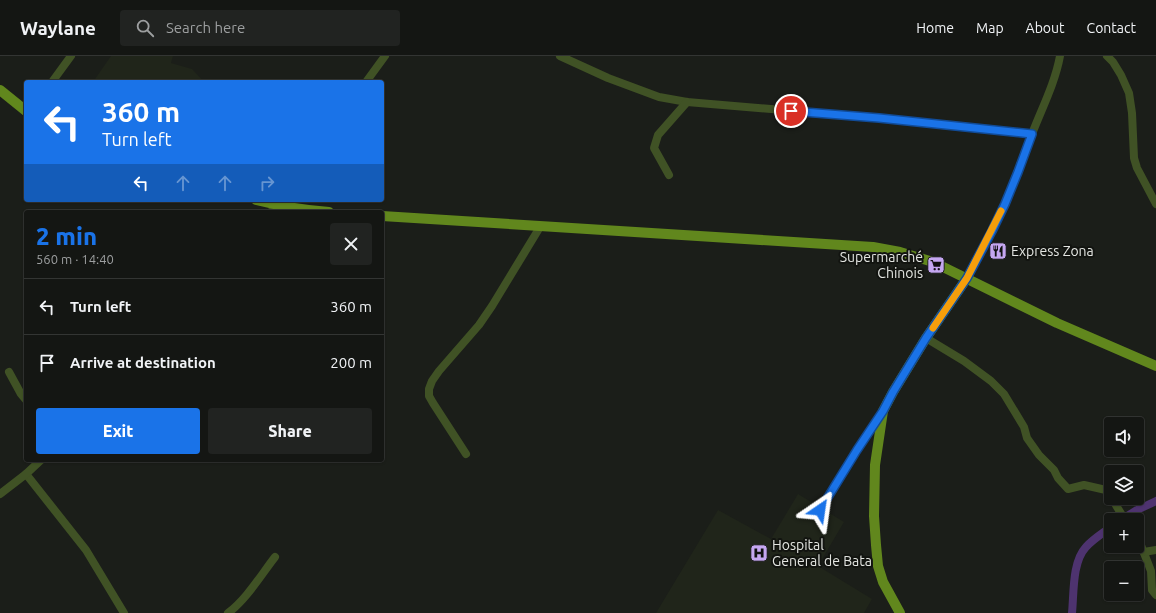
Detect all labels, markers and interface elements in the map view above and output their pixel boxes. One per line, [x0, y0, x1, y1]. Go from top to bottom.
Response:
search box [120, 10, 400, 46]
text: Waylane [20, 17, 96, 39]
icon: search [134, 17, 156, 39]
text: Search here [166, 19, 245, 36]
text: Home [916, 20, 954, 36]
text: Map [976, 20, 1004, 36]
text: About [1026, 20, 1065, 36]
text: Contact [1087, 20, 1136, 36]
pin [774, 94, 808, 128]
icon: left [36, 96, 88, 148]
text: 360 m [102, 96, 180, 127]
icon: arrive [780, 100, 802, 122]
text: Turn left [102, 129, 172, 149]
icon: left [130, 172, 152, 194]
icon: ahead [172, 172, 194, 194]
icon: ahead [214, 172, 236, 194]
icon: right [256, 172, 278, 194]
text: 2 min [36, 223, 97, 250]
button: close [330, 223, 372, 265]
restaurant icon: Express Zona [988, 241, 1008, 261]
place label: Express Zona [1011, 243, 1094, 259]
place label: Supermarché Chinois [840, 249, 923, 281]
text: 560 m · 14:40 [36, 252, 114, 266]
supermarket icon: Supermarché Chinois [926, 255, 946, 275]
icon: left [36, 296, 58, 318]
text: Turn left [70, 298, 131, 315]
text: 360 m [330, 298, 372, 315]
icon: arrive [36, 352, 58, 374]
text: Arrive at destination [70, 354, 216, 371]
text: 200 m [330, 354, 372, 371]
button: Exit [36, 408, 200, 454]
button: Share [208, 408, 372, 454]
map controls [1104, 417, 1144, 601]
button: sound [1104, 417, 1144, 457]
button: layers [1104, 465, 1144, 505]
position arrow [799, 489, 841, 531]
button: + [1104, 513, 1144, 553]
place label: Hospital General de Bata [772, 537, 872, 569]
hospital icon: Hospital General de Bata [749, 543, 769, 563]
button: − [1104, 561, 1144, 601]

